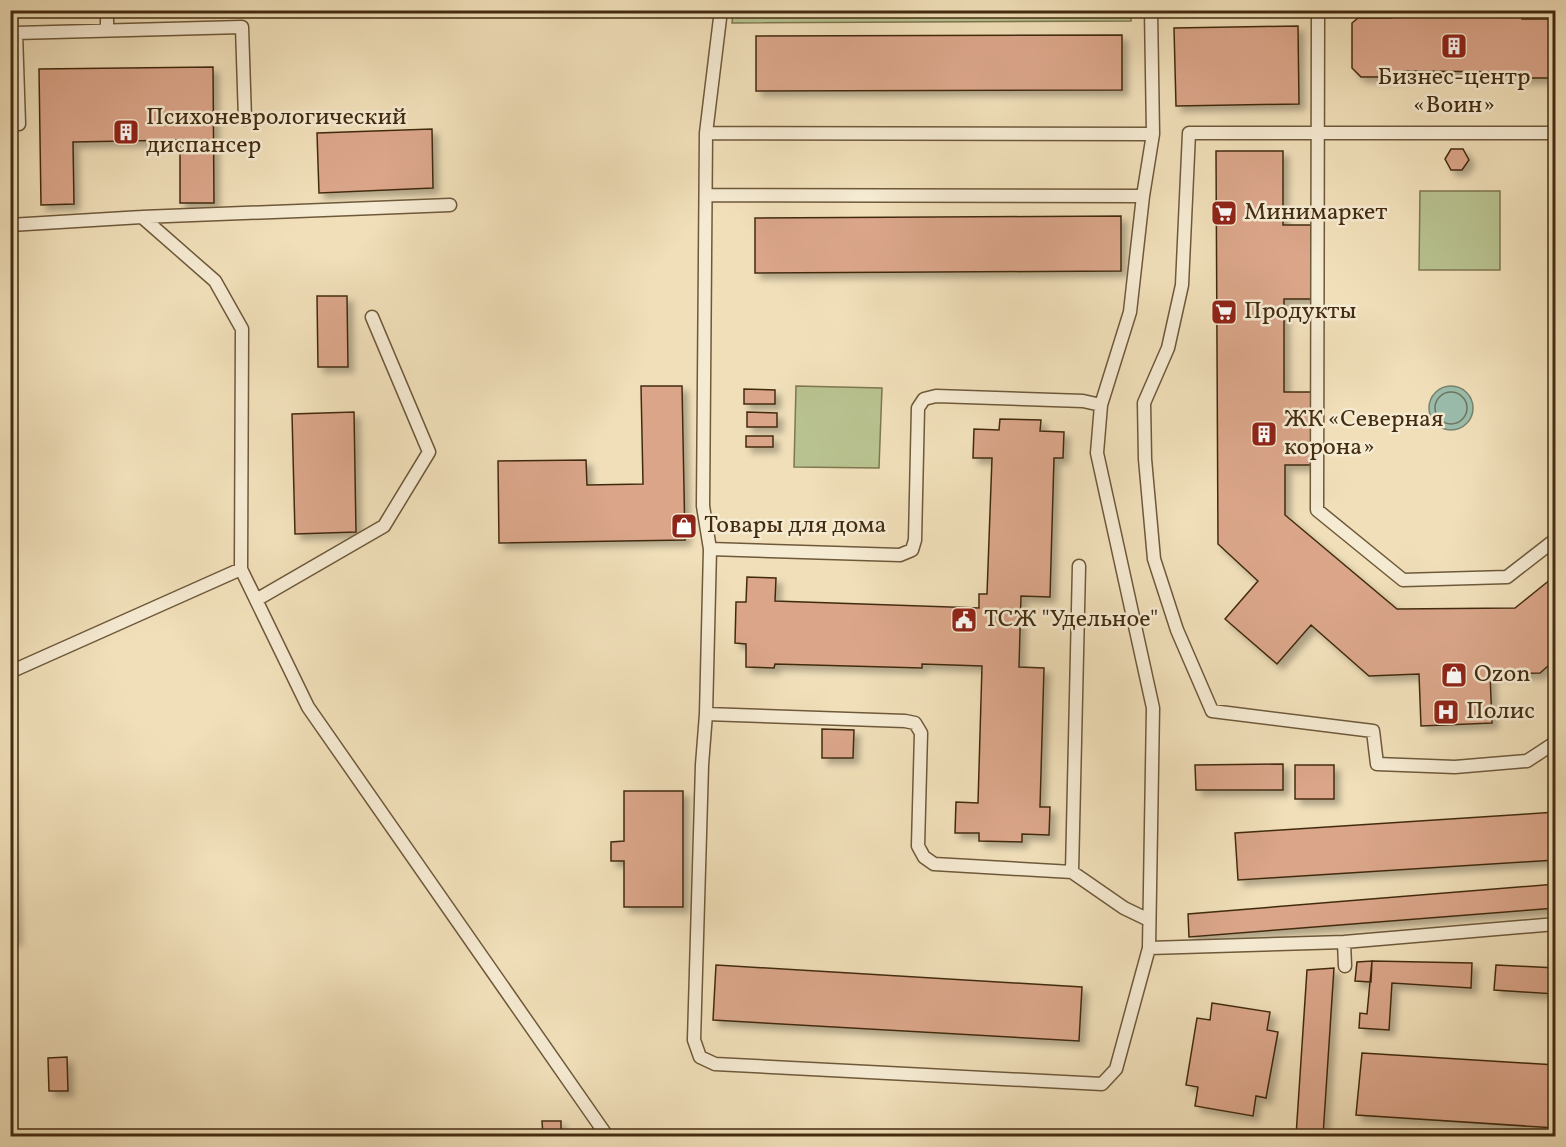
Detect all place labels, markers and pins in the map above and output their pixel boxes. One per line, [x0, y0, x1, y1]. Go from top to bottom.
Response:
building icon: Бизнес-центр «Воин» [1439, 31, 1469, 61]
place label: Бизнес-центр «Воин» [1377, 61, 1531, 123]
place label: Психоневрологический диспансер [146, 101, 407, 163]
building icon: Психоневрологический диспансер [111, 117, 141, 147]
place label: Минимаркет [1244, 196, 1387, 230]
supermarket icon: Минимаркет [1209, 198, 1239, 228]
place label: Продукты [1244, 295, 1356, 329]
supermarket icon: Продукты [1209, 297, 1239, 327]
place label: ЖК «Северная корона» [1284, 403, 1444, 465]
building icon: ЖК «Северная корона» [1249, 419, 1279, 449]
place label: Товары для дома [704, 509, 886, 543]
shop icon: Товары для дома [669, 511, 699, 541]
place label: ТСЖ "Удельное" [984, 603, 1158, 637]
public building icon: ТСЖ "Удельное" [949, 605, 979, 635]
place label: Ozon [1474, 658, 1531, 692]
shop icon: Ozon [1439, 660, 1469, 690]
place label: Полис [1466, 695, 1535, 729]
hospital icon: Полис [1431, 697, 1461, 727]

